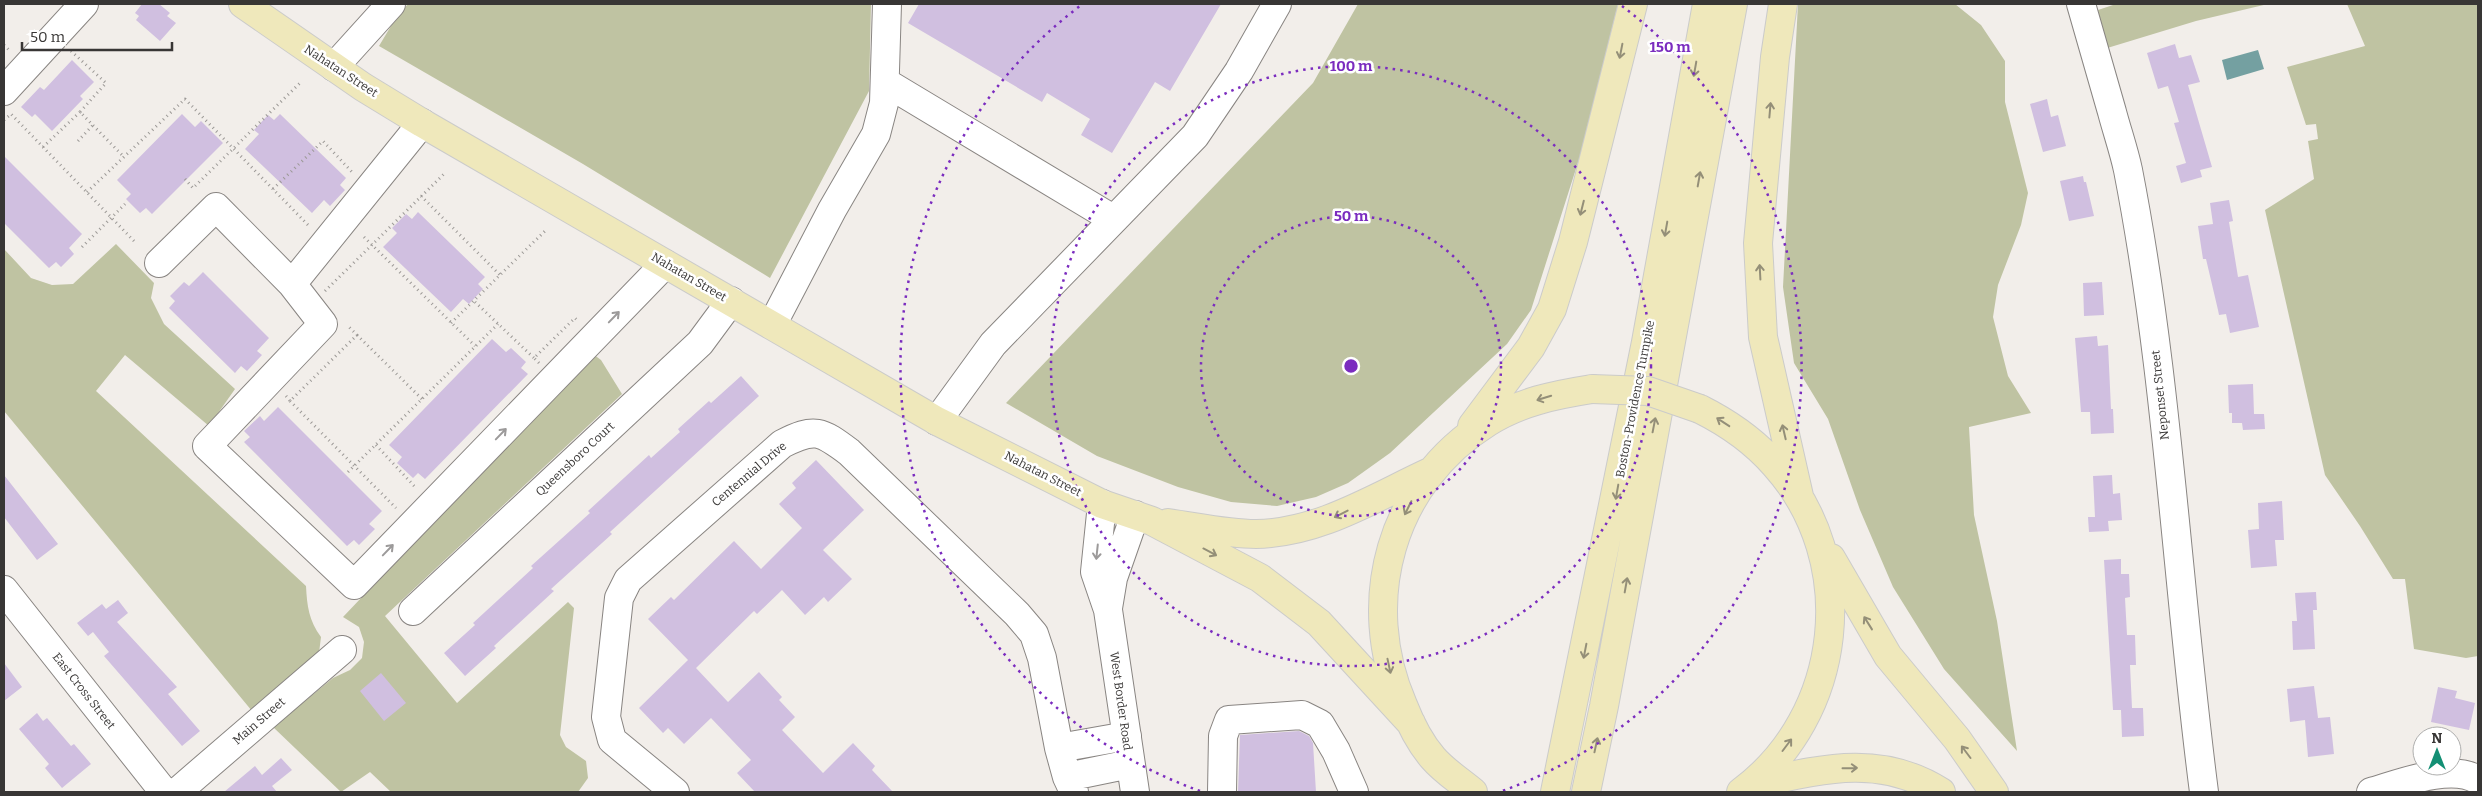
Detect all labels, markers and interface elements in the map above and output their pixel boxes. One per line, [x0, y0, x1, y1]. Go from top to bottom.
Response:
scale bar [22, 20, 172, 52]
text: 50 m [30, 28, 66, 46]
text: 150 m [1649, 38, 1691, 56]
street label: Nahatan Street [302, 42, 381, 100]
one-way arrow [1616, 43, 1626, 59]
text: 100 m [1330, 57, 1373, 75]
one-way arrow [1690, 61, 1700, 77]
one-way arrow [1765, 102, 1775, 118]
one-way arrow [1695, 171, 1705, 187]
one-way arrow [1576, 200, 1586, 216]
text: 50 m [1334, 207, 1369, 225]
one-way arrow [1661, 221, 1671, 237]
street label: Nahatan Street [649, 250, 730, 305]
one-way arrow [1755, 264, 1764, 280]
one-way arrow [608, 311, 620, 323]
street label: Boston-Providence Turnpike [1613, 319, 1657, 479]
street label: Neponset Street [2148, 349, 2172, 441]
centre of rings [1342, 357, 1360, 375]
one-way arrow [1536, 393, 1552, 403]
one-way arrow [1716, 416, 1730, 426]
one-way arrow [1650, 417, 1660, 433]
street label: Queensboro Court [533, 419, 618, 499]
one-way arrow [1779, 424, 1788, 440]
one-way arrow [495, 427, 507, 440]
street label: Centennial Drive [709, 439, 789, 509]
street label: Nahatan Street [1002, 449, 1084, 500]
one-way arrow [1612, 483, 1621, 499]
one-way arrow [1403, 500, 1412, 515]
one-way arrow [1333, 509, 1348, 519]
one-way arrow [382, 544, 394, 557]
one-way arrow [1092, 544, 1102, 560]
one-way arrow [1202, 548, 1217, 557]
one-way arrow [1621, 577, 1631, 593]
one-way arrow [1863, 616, 1873, 630]
one-way arrow [1580, 643, 1589, 659]
street label: East Cross Street [50, 650, 119, 733]
street label: West Border Road [1107, 651, 1135, 751]
one-way arrow [1384, 657, 1394, 673]
street label: Main Street [230, 694, 288, 747]
north arrow [2412, 726, 2462, 776]
text: N [2432, 730, 2443, 747]
one-way arrow [1591, 737, 1601, 753]
one-way arrow [1782, 738, 1792, 752]
one-way arrow [1961, 746, 1972, 759]
one-way arrow [1841, 763, 1857, 773]

